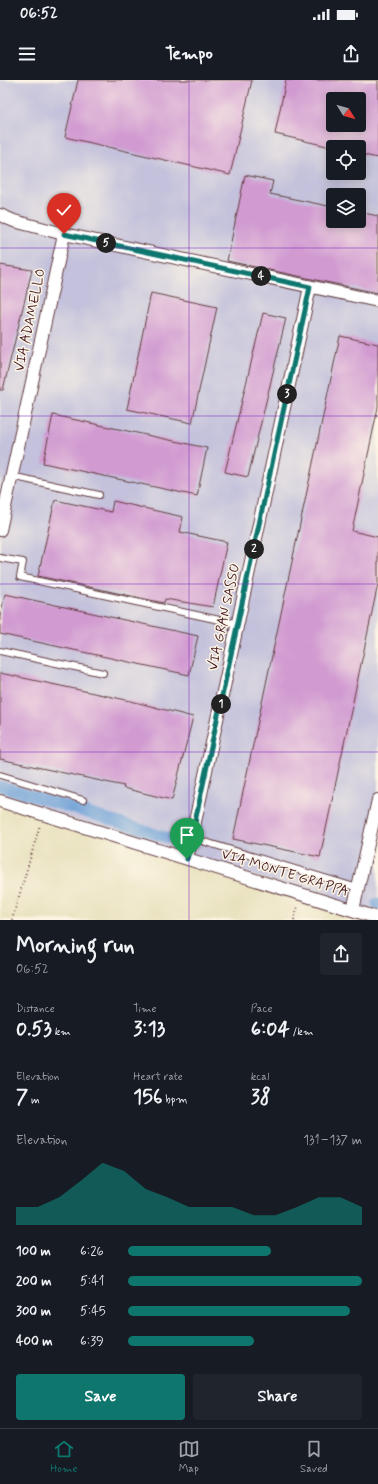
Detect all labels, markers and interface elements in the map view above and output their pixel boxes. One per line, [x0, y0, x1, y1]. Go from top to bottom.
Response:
text: 06:52 [20, 4, 58, 24]
text: Tempo [165, 42, 213, 66]
icon: menu [16, 43, 38, 65]
icon: share [340, 43, 362, 65]
north arrow [326, 92, 366, 132]
map controls [326, 92, 366, 228]
button: locate [326, 140, 366, 180]
button: layers [326, 188, 366, 228]
pin [47, 193, 81, 234]
icon: check [53, 199, 75, 221]
pin: 5 [96, 233, 116, 253]
text: 5 [103, 236, 109, 250]
pin: 4 [251, 266, 271, 286]
street label: VIA ADAMELLO [10, 267, 50, 373]
text: 4 [258, 269, 264, 283]
pin: 3 [277, 384, 297, 404]
text: 3 [285, 387, 289, 401]
pin: 2 [244, 539, 264, 559]
text: 2 [251, 542, 257, 556]
street label: VIA GRAN SASSO [204, 562, 244, 672]
pin: 1 [211, 694, 231, 714]
text: 1 [219, 697, 223, 711]
pin [170, 818, 204, 859]
icon: arrive [176, 824, 198, 846]
street label: VIA MONTE GRAPPA [219, 845, 351, 901]
text: Morning run [16, 932, 135, 960]
button: share [320, 933, 362, 975]
text: 06:52 [16, 961, 49, 978]
text: Distance [16, 1002, 55, 1016]
text: Time [133, 1002, 156, 1016]
text: Pace [251, 1002, 273, 1016]
text: 0.53 [16, 1016, 52, 1043]
text: 3:13 [133, 1016, 165, 1043]
text: 6:04 [251, 1016, 290, 1043]
text: km [52, 1025, 71, 1039]
text: /km [290, 1025, 313, 1039]
text: Elevation [16, 1070, 59, 1084]
text: Heart rate [133, 1070, 183, 1084]
text: kcal [251, 1070, 269, 1084]
text: 7 [16, 1084, 28, 1111]
text: 156 [133, 1084, 162, 1111]
text: 38 [251, 1084, 271, 1111]
text: m [28, 1093, 40, 1107]
text: bpm [162, 1093, 187, 1107]
text: Elevation [16, 1132, 67, 1149]
text: 131–137 m [303, 1132, 362, 1149]
text: 100 m [16, 1243, 51, 1260]
text: 6:26 [80, 1243, 104, 1260]
text: 200 m [16, 1273, 51, 1290]
text: 5:41 [80, 1273, 104, 1290]
text: 300 m [16, 1303, 51, 1320]
text: 5:45 [80, 1303, 106, 1320]
text: 400 m [16, 1333, 53, 1350]
text: 6:39 [80, 1333, 104, 1350]
button: Save [16, 1374, 185, 1420]
button: Share [193, 1374, 362, 1420]
tab: Home [50, 1438, 77, 1476]
tab: Map [178, 1438, 200, 1476]
tab: Saved [300, 1438, 328, 1476]

